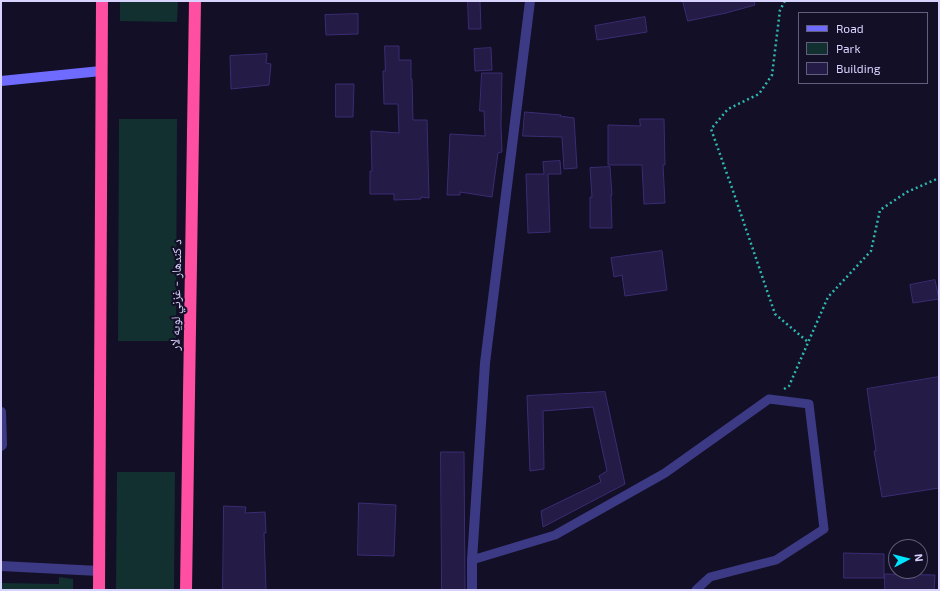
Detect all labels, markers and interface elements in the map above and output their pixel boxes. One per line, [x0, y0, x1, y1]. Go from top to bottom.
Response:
legend [798, 12, 928, 84]
text: Road [836, 21, 864, 35]
text: Park [836, 41, 861, 55]
text: Building [836, 61, 880, 75]
street label: د کندهار - غزني لويه لار [167, 239, 185, 351]
north arrow [888, 539, 928, 579]
text: N [912, 553, 926, 562]

